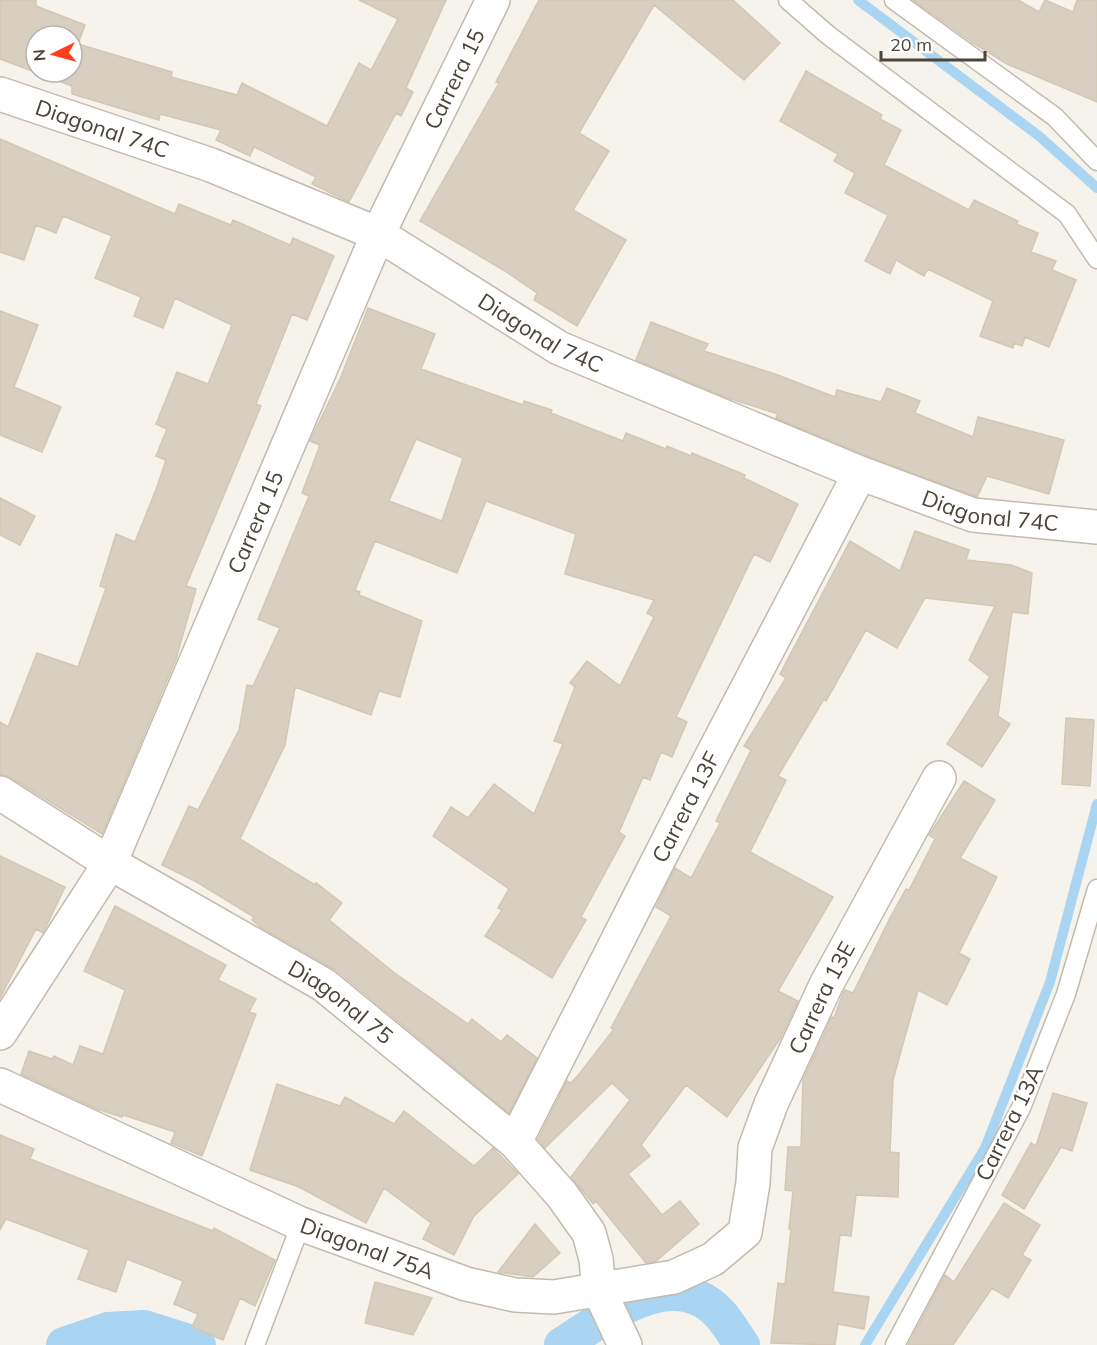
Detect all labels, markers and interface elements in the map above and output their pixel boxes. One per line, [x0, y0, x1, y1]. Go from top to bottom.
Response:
north arrow [24, 24, 84, 84]
street label: Carrera 15 [418, 24, 491, 134]
scale bar [881, 24, 984, 62]
text: 20 m [890, 33, 932, 56]
text: N [29, 48, 50, 62]
street label: Diagonal 74C [32, 93, 173, 164]
street label: Diagonal 74C [473, 287, 607, 379]
street label: Carrera 15 [221, 467, 289, 578]
street label: Diagonal 74C [918, 483, 1060, 537]
street label: Carrera 13F [645, 747, 726, 867]
street label: Carrera 13E [782, 937, 861, 1058]
street label: Diagonal 75 [283, 954, 399, 1050]
street label: Carrera 13A [969, 1061, 1049, 1185]
street label: Diagonal 75A [296, 1211, 438, 1285]

